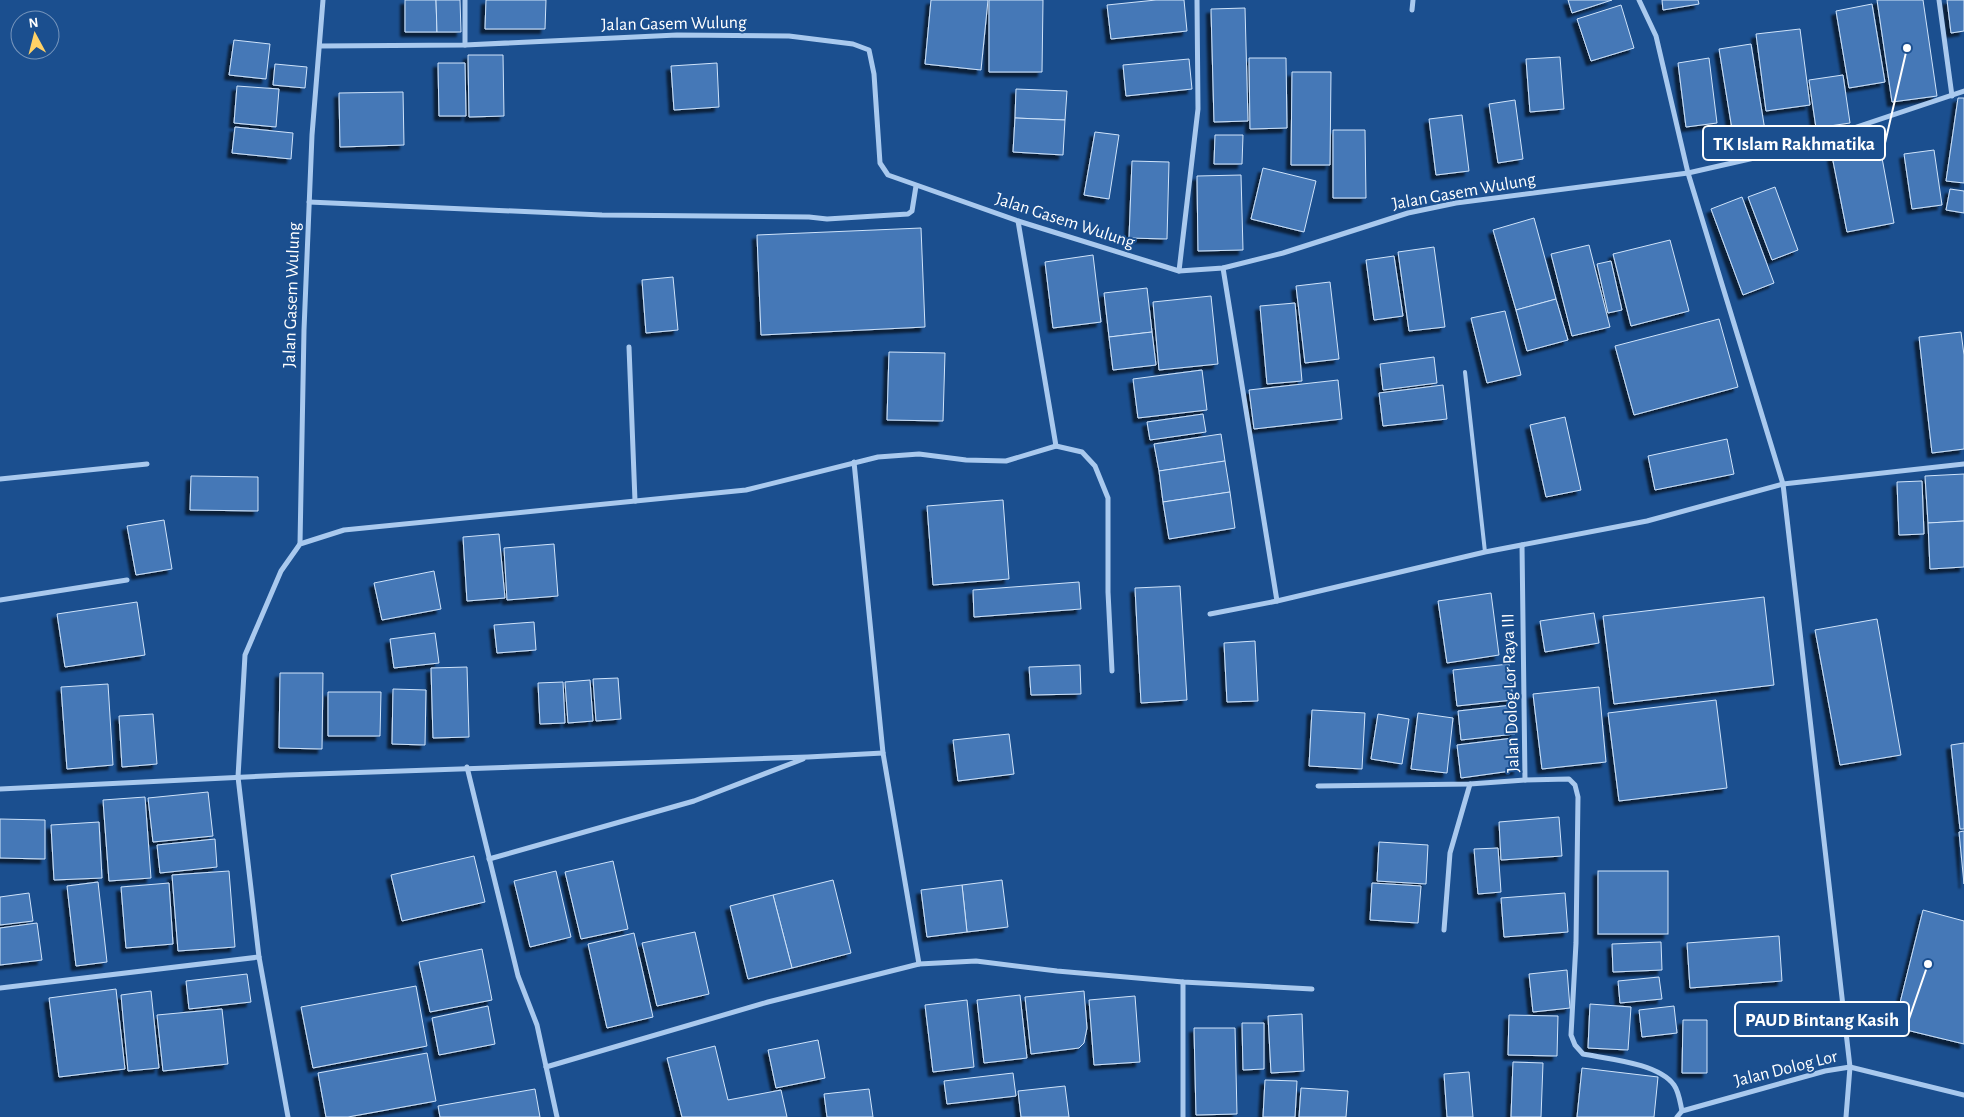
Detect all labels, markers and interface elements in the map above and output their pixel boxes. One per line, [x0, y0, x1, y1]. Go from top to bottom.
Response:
north arrow [10, 10, 60, 60]
street label: Jalan Gasem Wulung [601, 14, 747, 34]
text: N [28, 16, 39, 31]
callout: TK Islam Rakhmatika [1703, 126, 1885, 160]
text: TK Islam Rakhmatika [1713, 135, 1875, 154]
street label: Jalan Gasem Wulung [1391, 170, 1537, 213]
street label: Jalan Gasem Wulung [993, 190, 1137, 252]
street label: Jalan Gasem Wulung [280, 222, 304, 368]
street label: Jalan Dolog Lor Raya III [1499, 613, 1523, 773]
callout: PAUD Bintang Kasih [1735, 1002, 1909, 1036]
text: PAUD Bintang Kasih [1745, 1011, 1899, 1030]
street label: Jalan Dolog Lor [1733, 1047, 1840, 1091]

